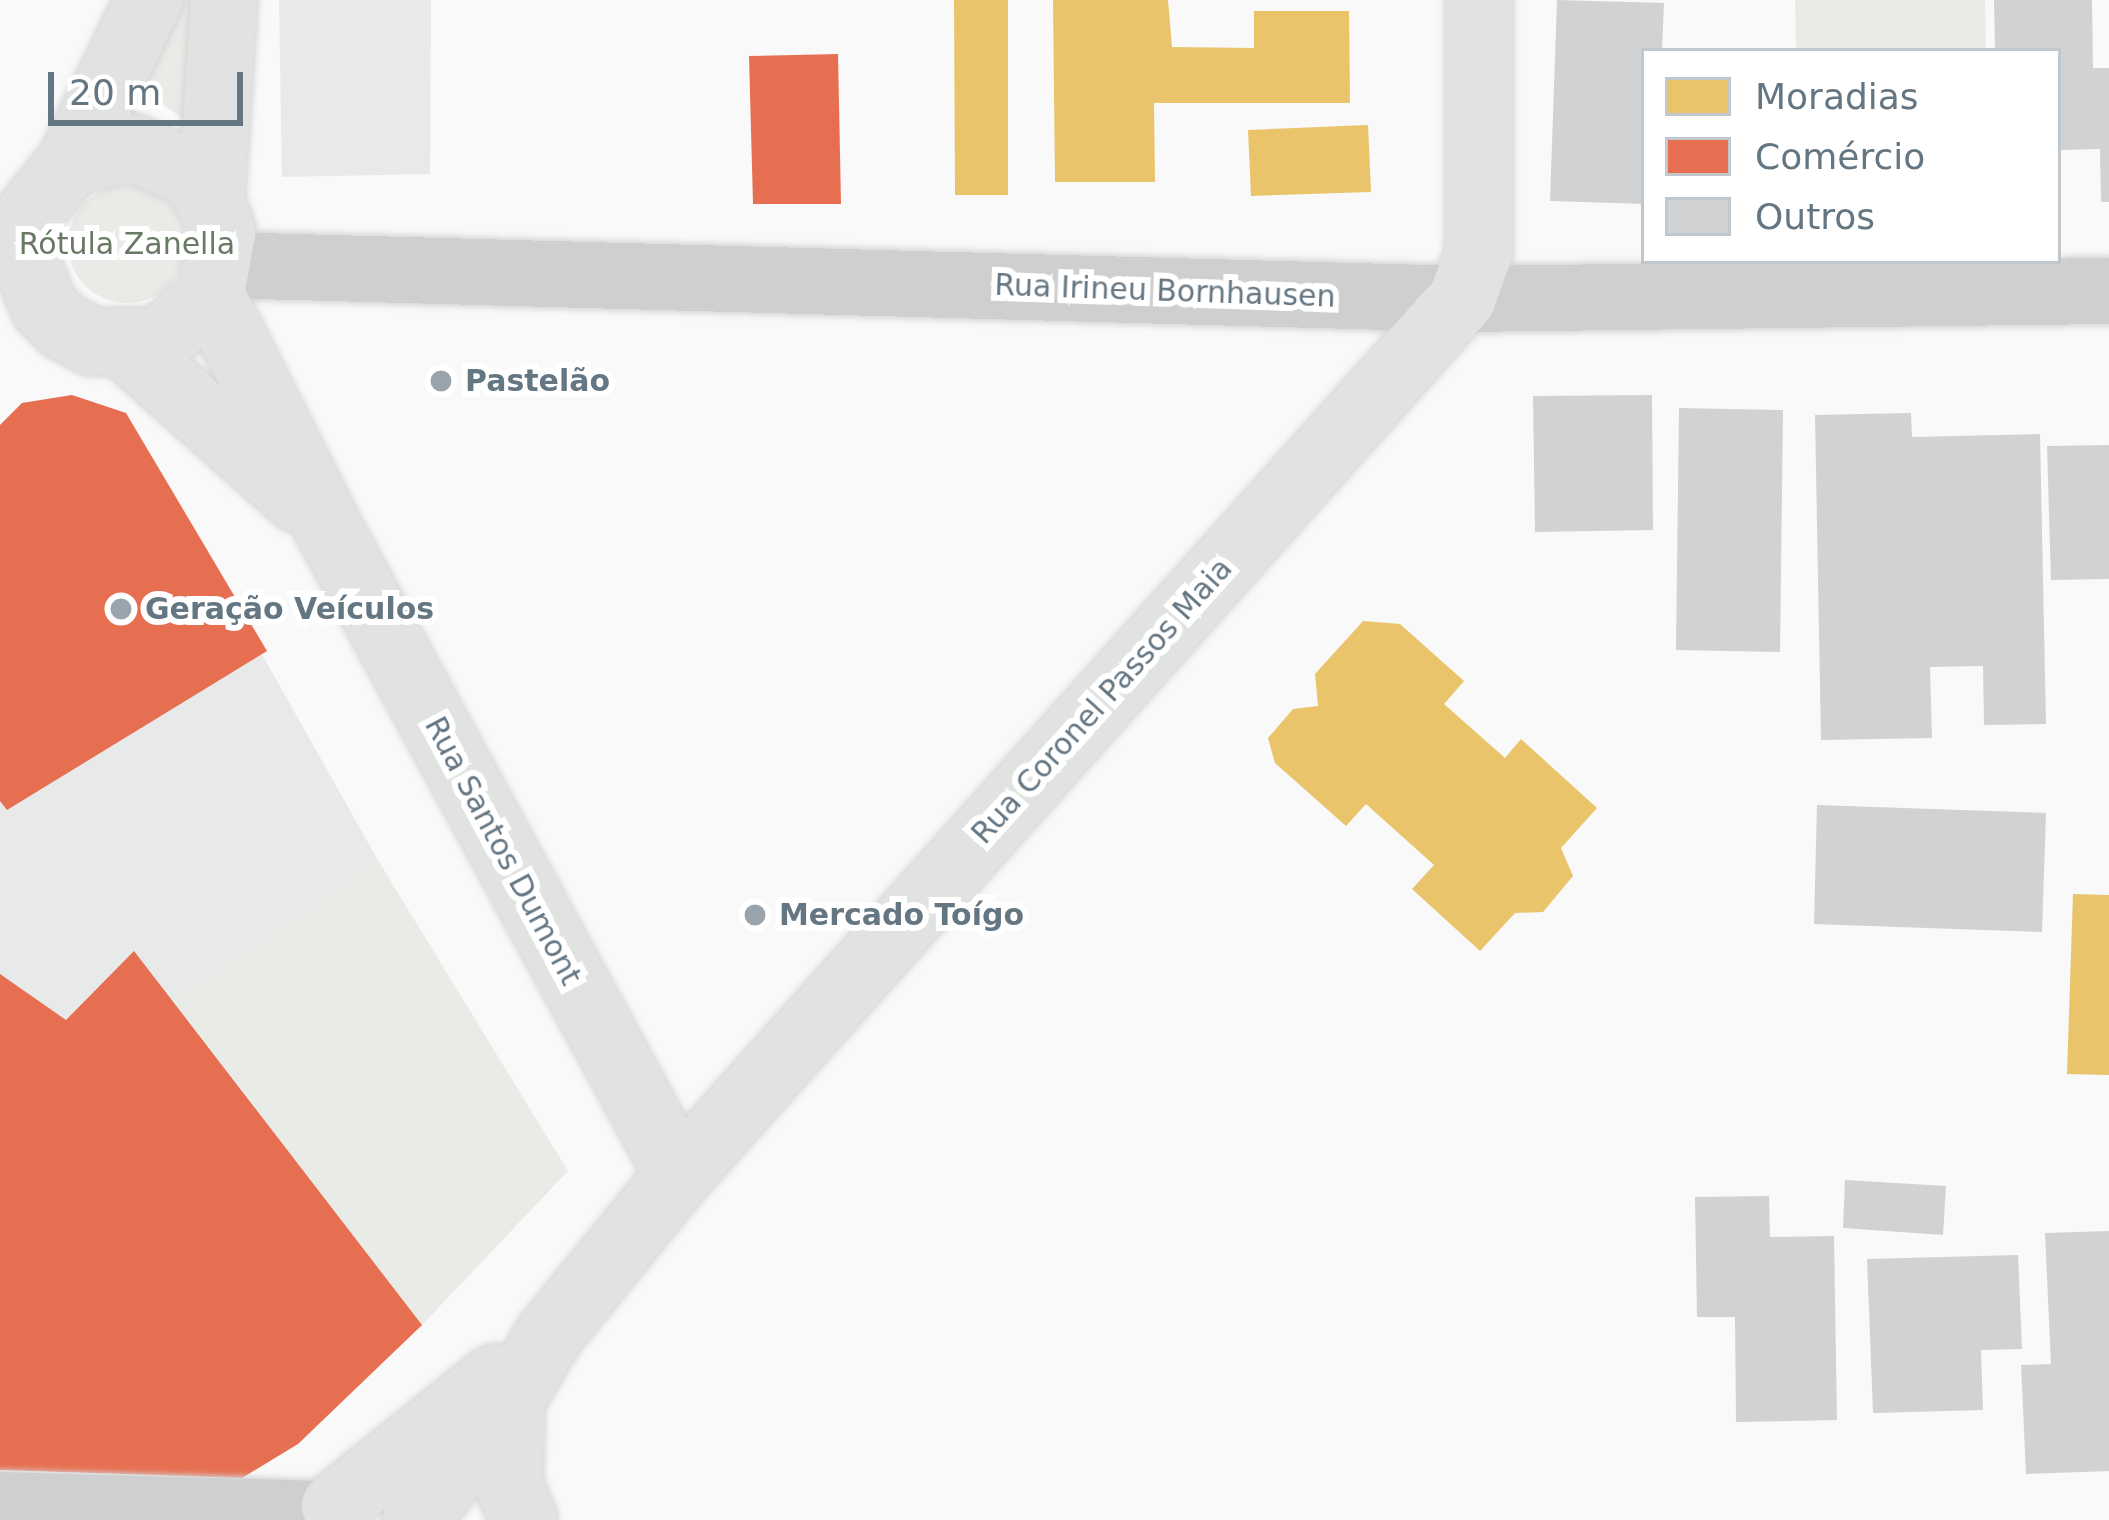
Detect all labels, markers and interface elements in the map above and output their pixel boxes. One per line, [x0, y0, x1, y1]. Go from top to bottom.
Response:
scale bar [54, 48, 249, 122]
legend [1641, 48, 2061, 264]
text: 20 m [69, 72, 161, 113]
text: Moradias [1755, 76, 1919, 117]
text: Comércio [1755, 136, 1925, 177]
text: Outros [1755, 196, 1875, 237]
park label: Rótula Zanella [19, 226, 235, 262]
street label: Rua Irineu Bornhausen [994, 267, 1336, 315]
place label: Pastelão [465, 363, 610, 399]
marker: Pastelão [428, 368, 454, 394]
street label: Rua Coronel Passos Maia [964, 551, 1240, 851]
place label: Geração Veículos [145, 591, 434, 627]
marker: Geração Veículos [108, 596, 134, 622]
street label: Rua Santos Dumont [417, 711, 589, 991]
place label: Mercado Toígo [779, 897, 1024, 933]
marker: Mercado Toígo [742, 902, 768, 928]

